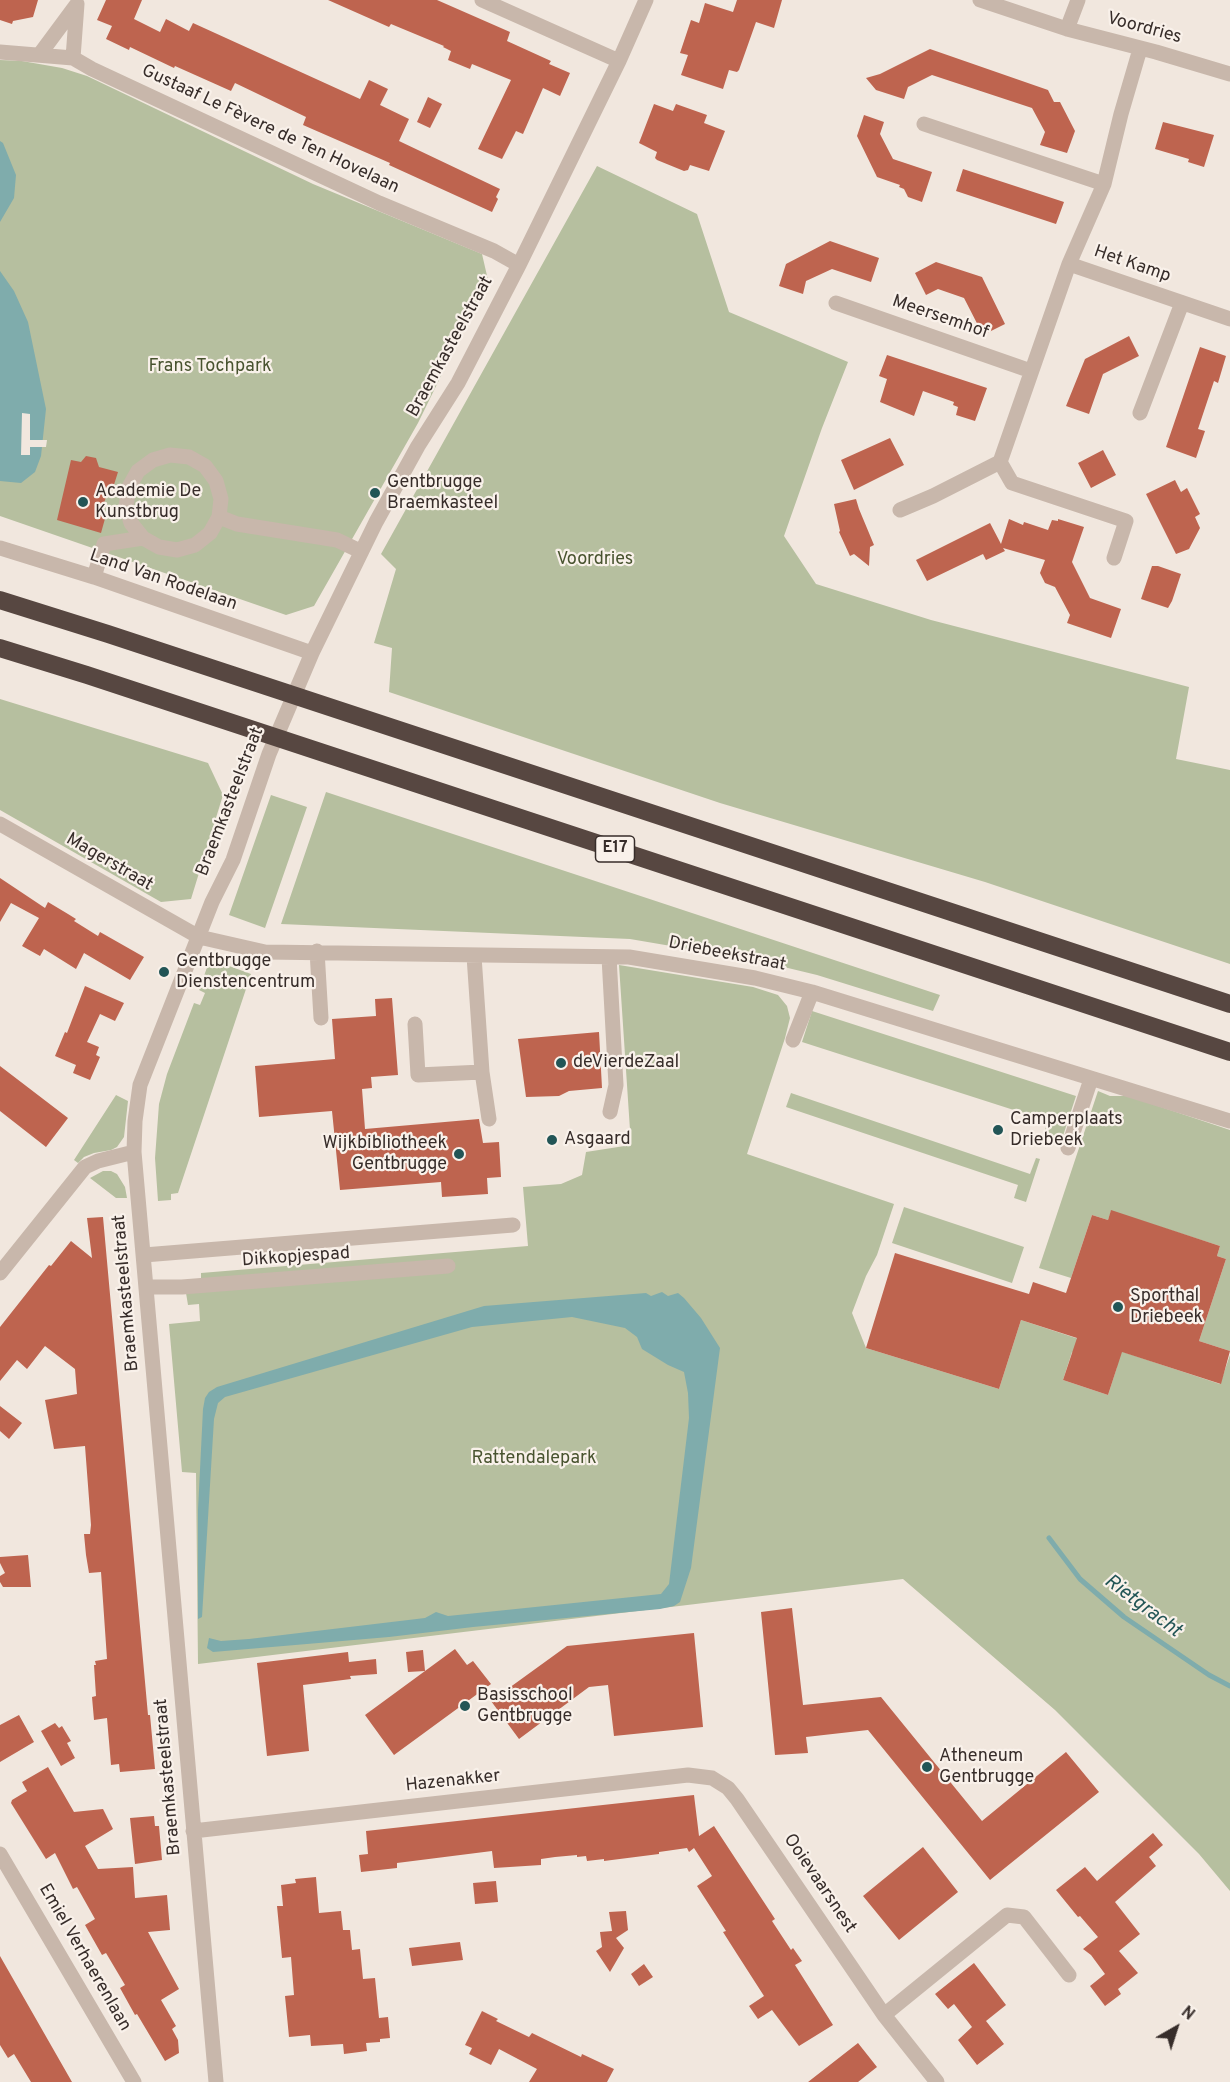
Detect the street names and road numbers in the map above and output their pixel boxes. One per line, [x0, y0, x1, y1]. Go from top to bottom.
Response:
street label: Voordries [1104, 9, 1184, 49]
street label: Gustaaf Le Fèvere de Ten Hovelaan [138, 61, 402, 199]
street label: Het Kamp [1091, 242, 1173, 288]
street label: Braemkasteelstraat [403, 273, 499, 421]
street label: Meersemhof [889, 291, 991, 345]
street label: Land Van Rodelaan [86, 546, 240, 616]
street label: Braemkasteelstraat [193, 725, 269, 879]
street label: Magerstraat [62, 829, 156, 897]
road number: E17 [596, 836, 634, 862]
street label: Driebeekstraat [666, 933, 788, 977]
street label: Braemkasteelstraat [109, 1213, 145, 1373]
street label: Dikkopjespad [241, 1243, 351, 1273]
street label: Braemkasteelstraat [151, 1697, 187, 1857]
street label: Hazenakker [404, 1766, 502, 1798]
street label: Ooievaarsnest [778, 1830, 860, 1938]
street label: Emiel Verhaerenlaan [33, 1881, 135, 2035]

